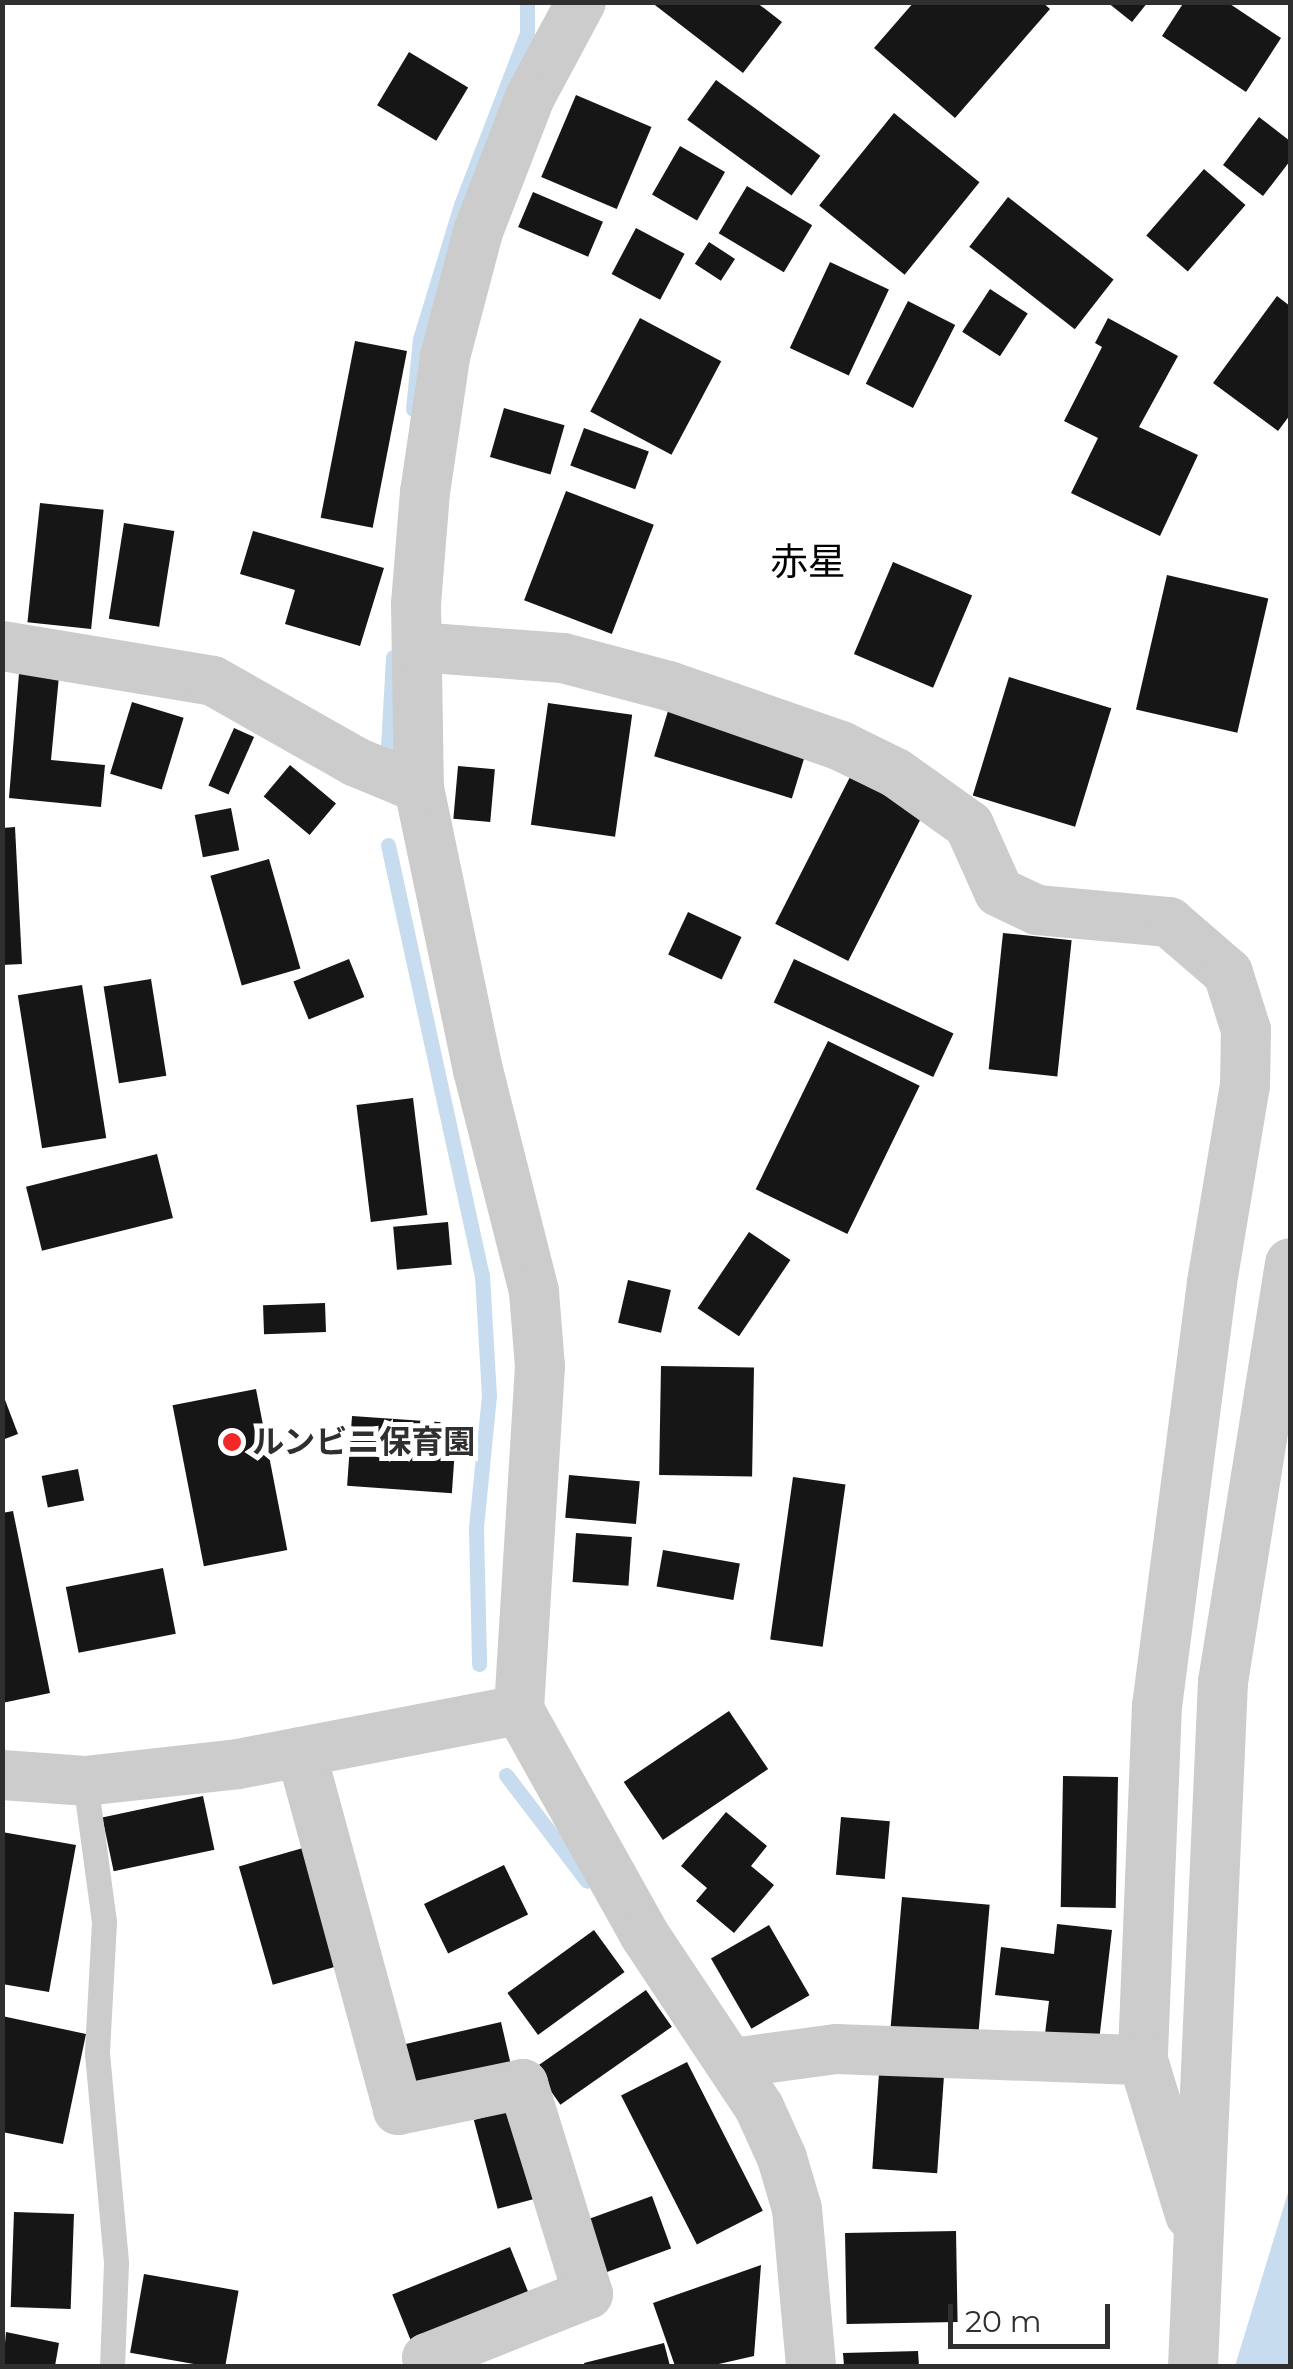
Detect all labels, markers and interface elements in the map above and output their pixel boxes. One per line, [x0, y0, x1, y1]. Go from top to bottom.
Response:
district label: 赤星 [770, 539, 846, 585]
place label: ルンビニ保育園 [252, 1423, 476, 1461]
marker: ルンビニ保育園 [221, 1431, 243, 1453]
scale bar [953, 2284, 1116, 2346]
text: 20 m [965, 2303, 1042, 2340]

